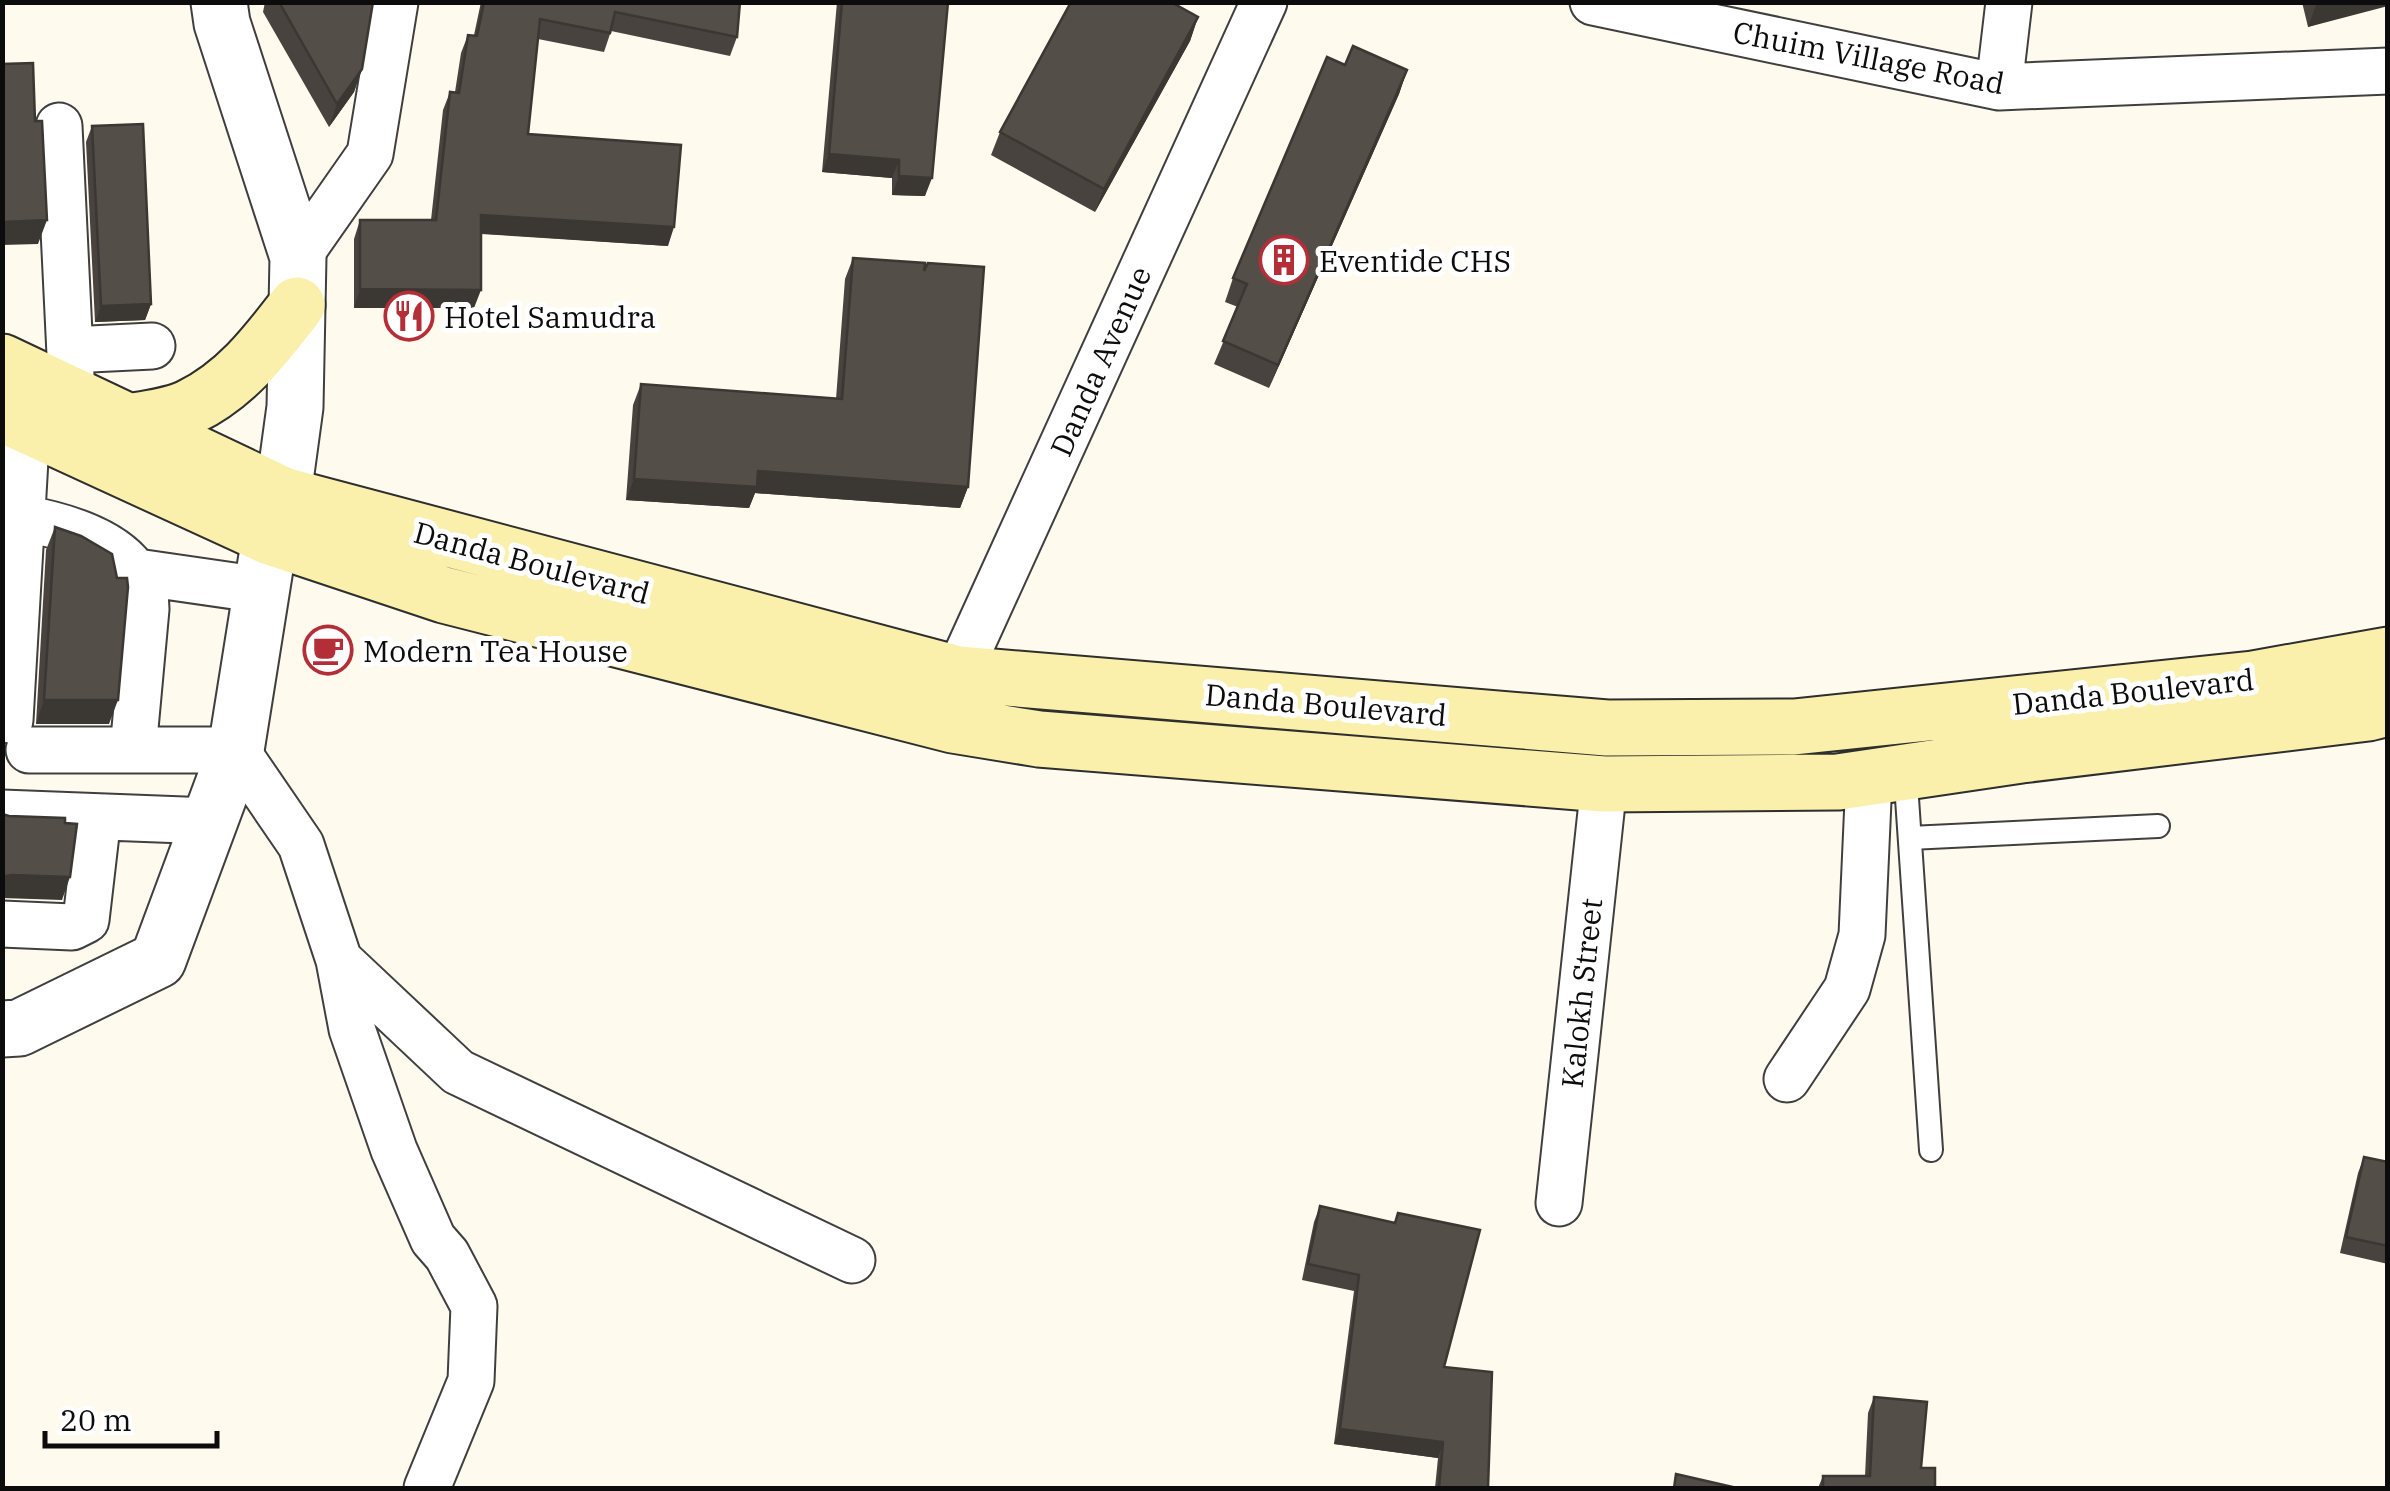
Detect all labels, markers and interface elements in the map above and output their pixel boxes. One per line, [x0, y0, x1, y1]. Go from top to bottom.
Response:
street label: Chuim Village Road [1730, 12, 2008, 102]
building icon: Eventide CHS [1258, 234, 1310, 286]
place label: Eventide CHS [1319, 241, 1511, 280]
street label: Danda Avenue [1041, 260, 1159, 462]
restaurant icon: Hotel Samudra [383, 290, 435, 342]
place label: Hotel Samudra [444, 297, 656, 336]
street label: Danda Boulevard [410, 512, 654, 612]
cafe icon: Modern Tea House [302, 624, 354, 676]
place label: Modern Tea House [363, 631, 628, 670]
street label: Danda Boulevard [2010, 659, 2256, 723]
street label: Danda Boulevard [1203, 674, 1449, 734]
street label: Kalokh Street [1552, 896, 1610, 1090]
scale bar [45, 1386, 218, 1448]
text: 20 m [60, 1400, 132, 1439]

